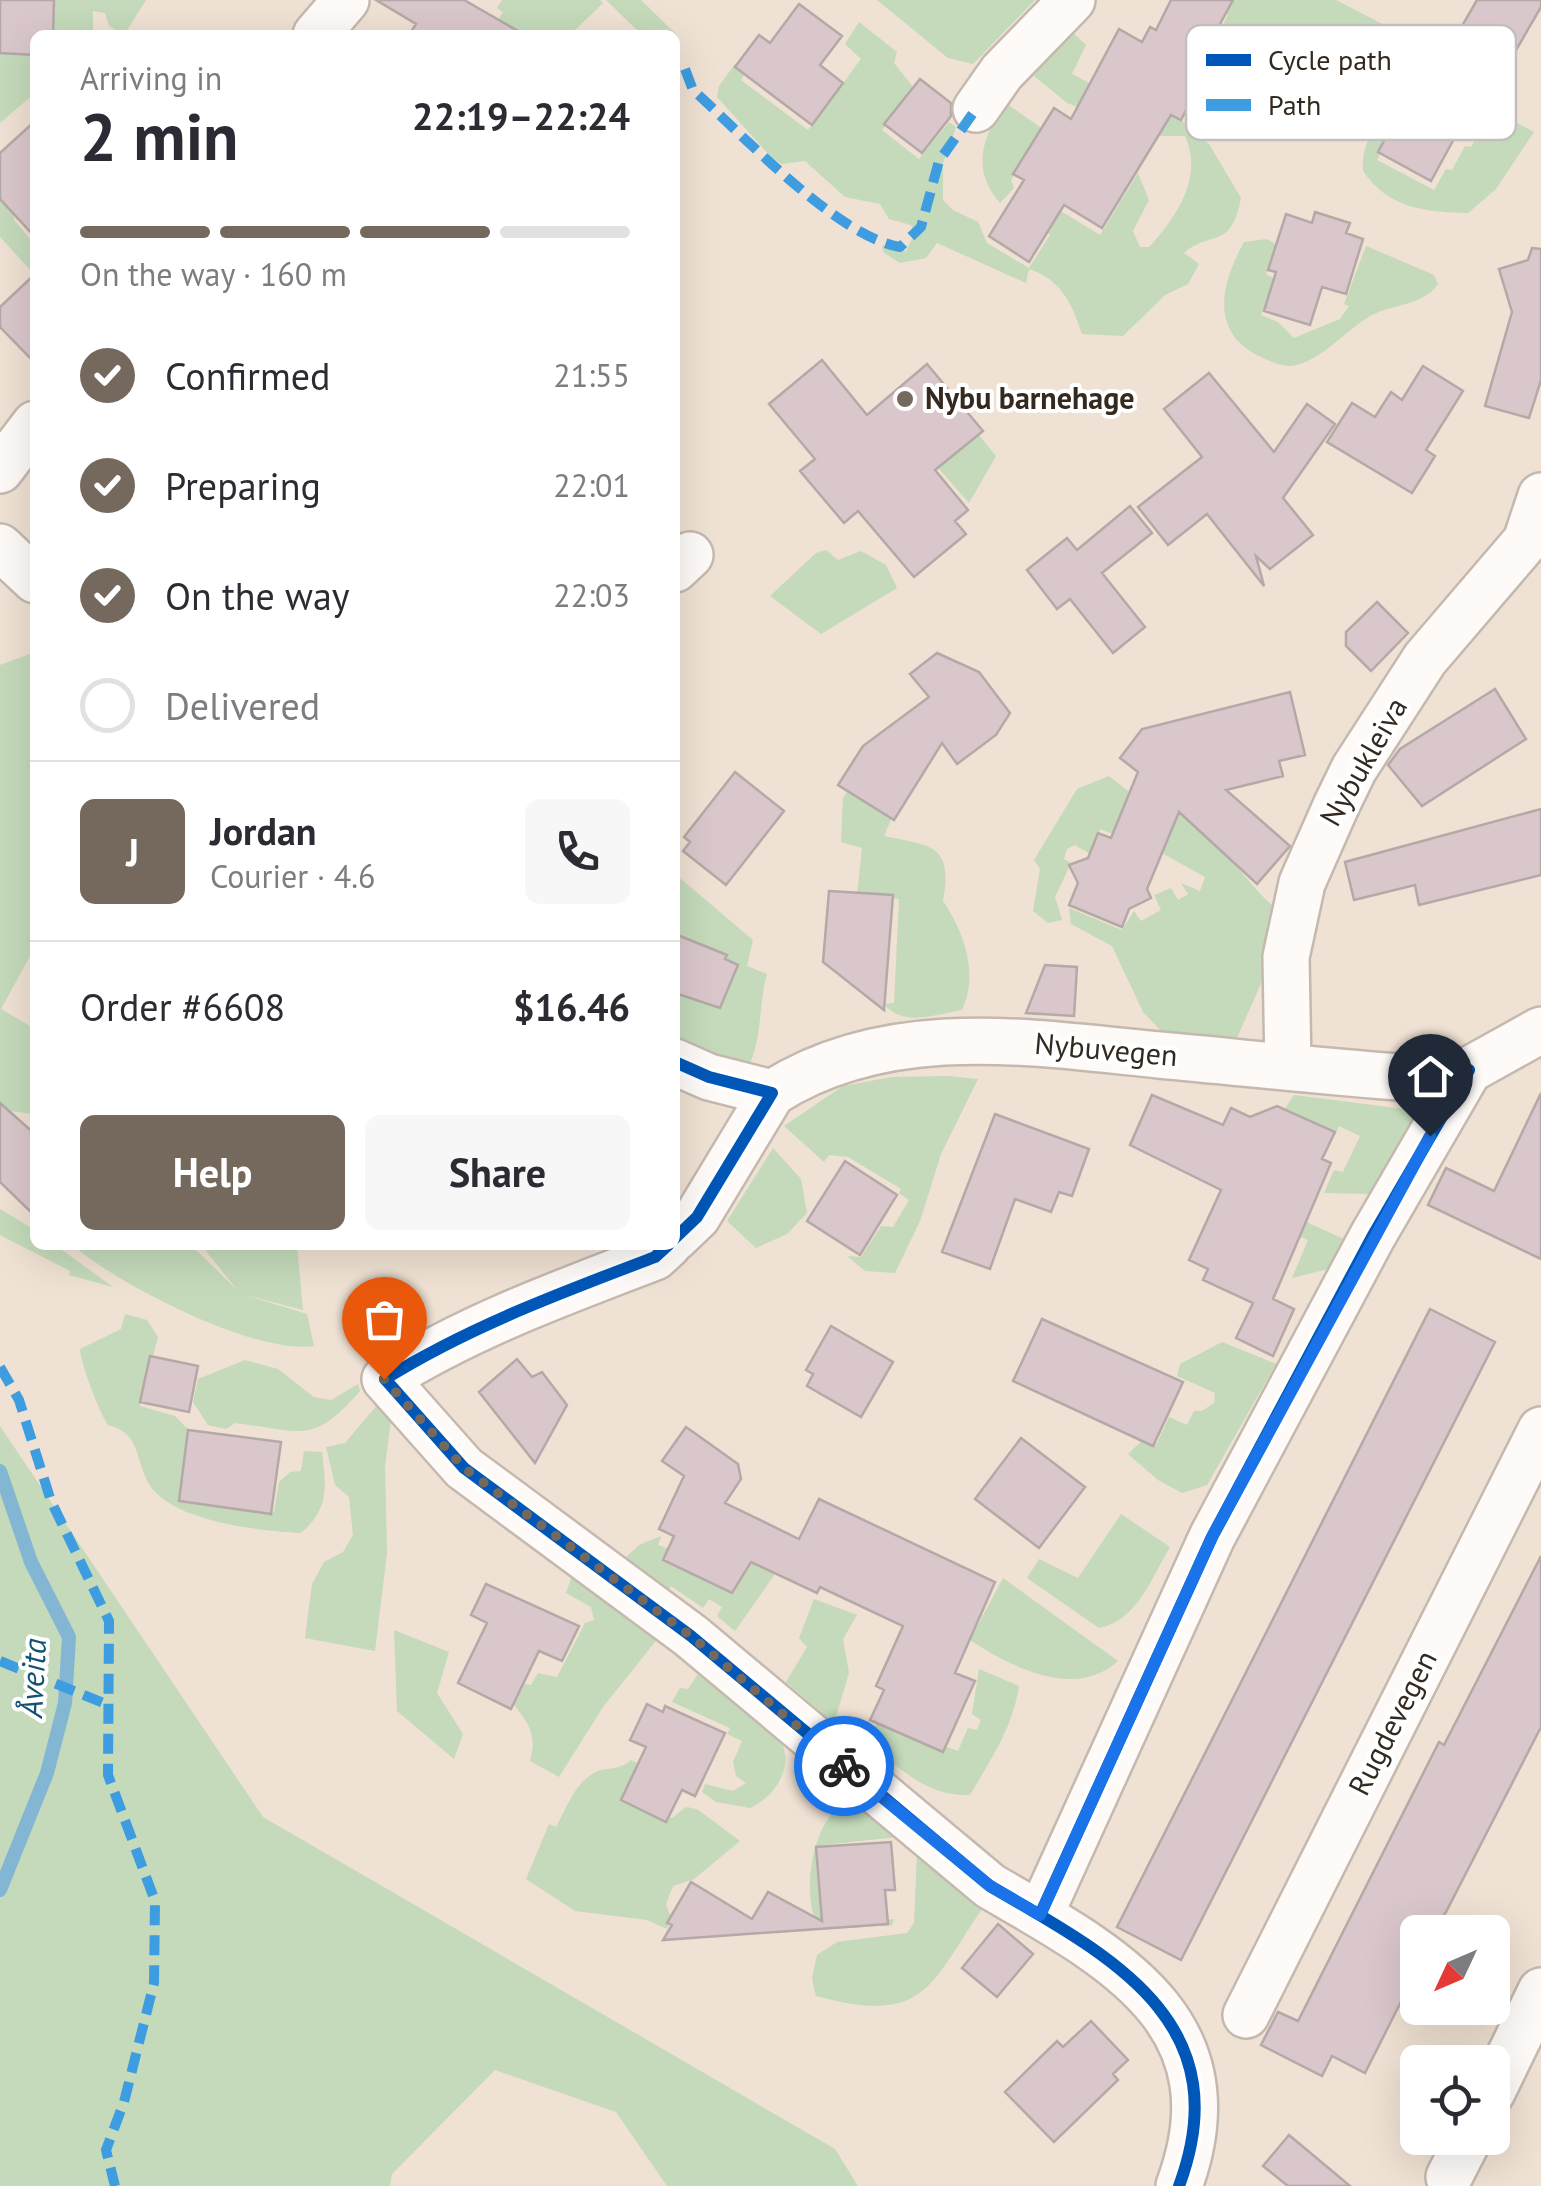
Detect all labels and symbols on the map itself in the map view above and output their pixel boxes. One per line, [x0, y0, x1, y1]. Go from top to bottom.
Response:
legend [1186, 25, 1516, 140]
text: Cycle path [1268, 41, 1392, 78]
text: Path [1268, 86, 1321, 123]
place label: Nybu barnehage [925, 378, 1135, 417]
marker: Nybu barnehage [894, 388, 916, 410]
street label: Nybukleiva [1310, 690, 1415, 833]
street label: Nybuvegen [1033, 1023, 1179, 1074]
pin [1388, 1034, 1473, 1137]
pin [342, 1277, 427, 1380]
water label: Åveita [9, 1637, 55, 1721]
street label: Rugdevegen [1339, 1643, 1445, 1801]
courier [794, 1716, 894, 1816]
north arrow [1400, 1915, 1510, 2025]

